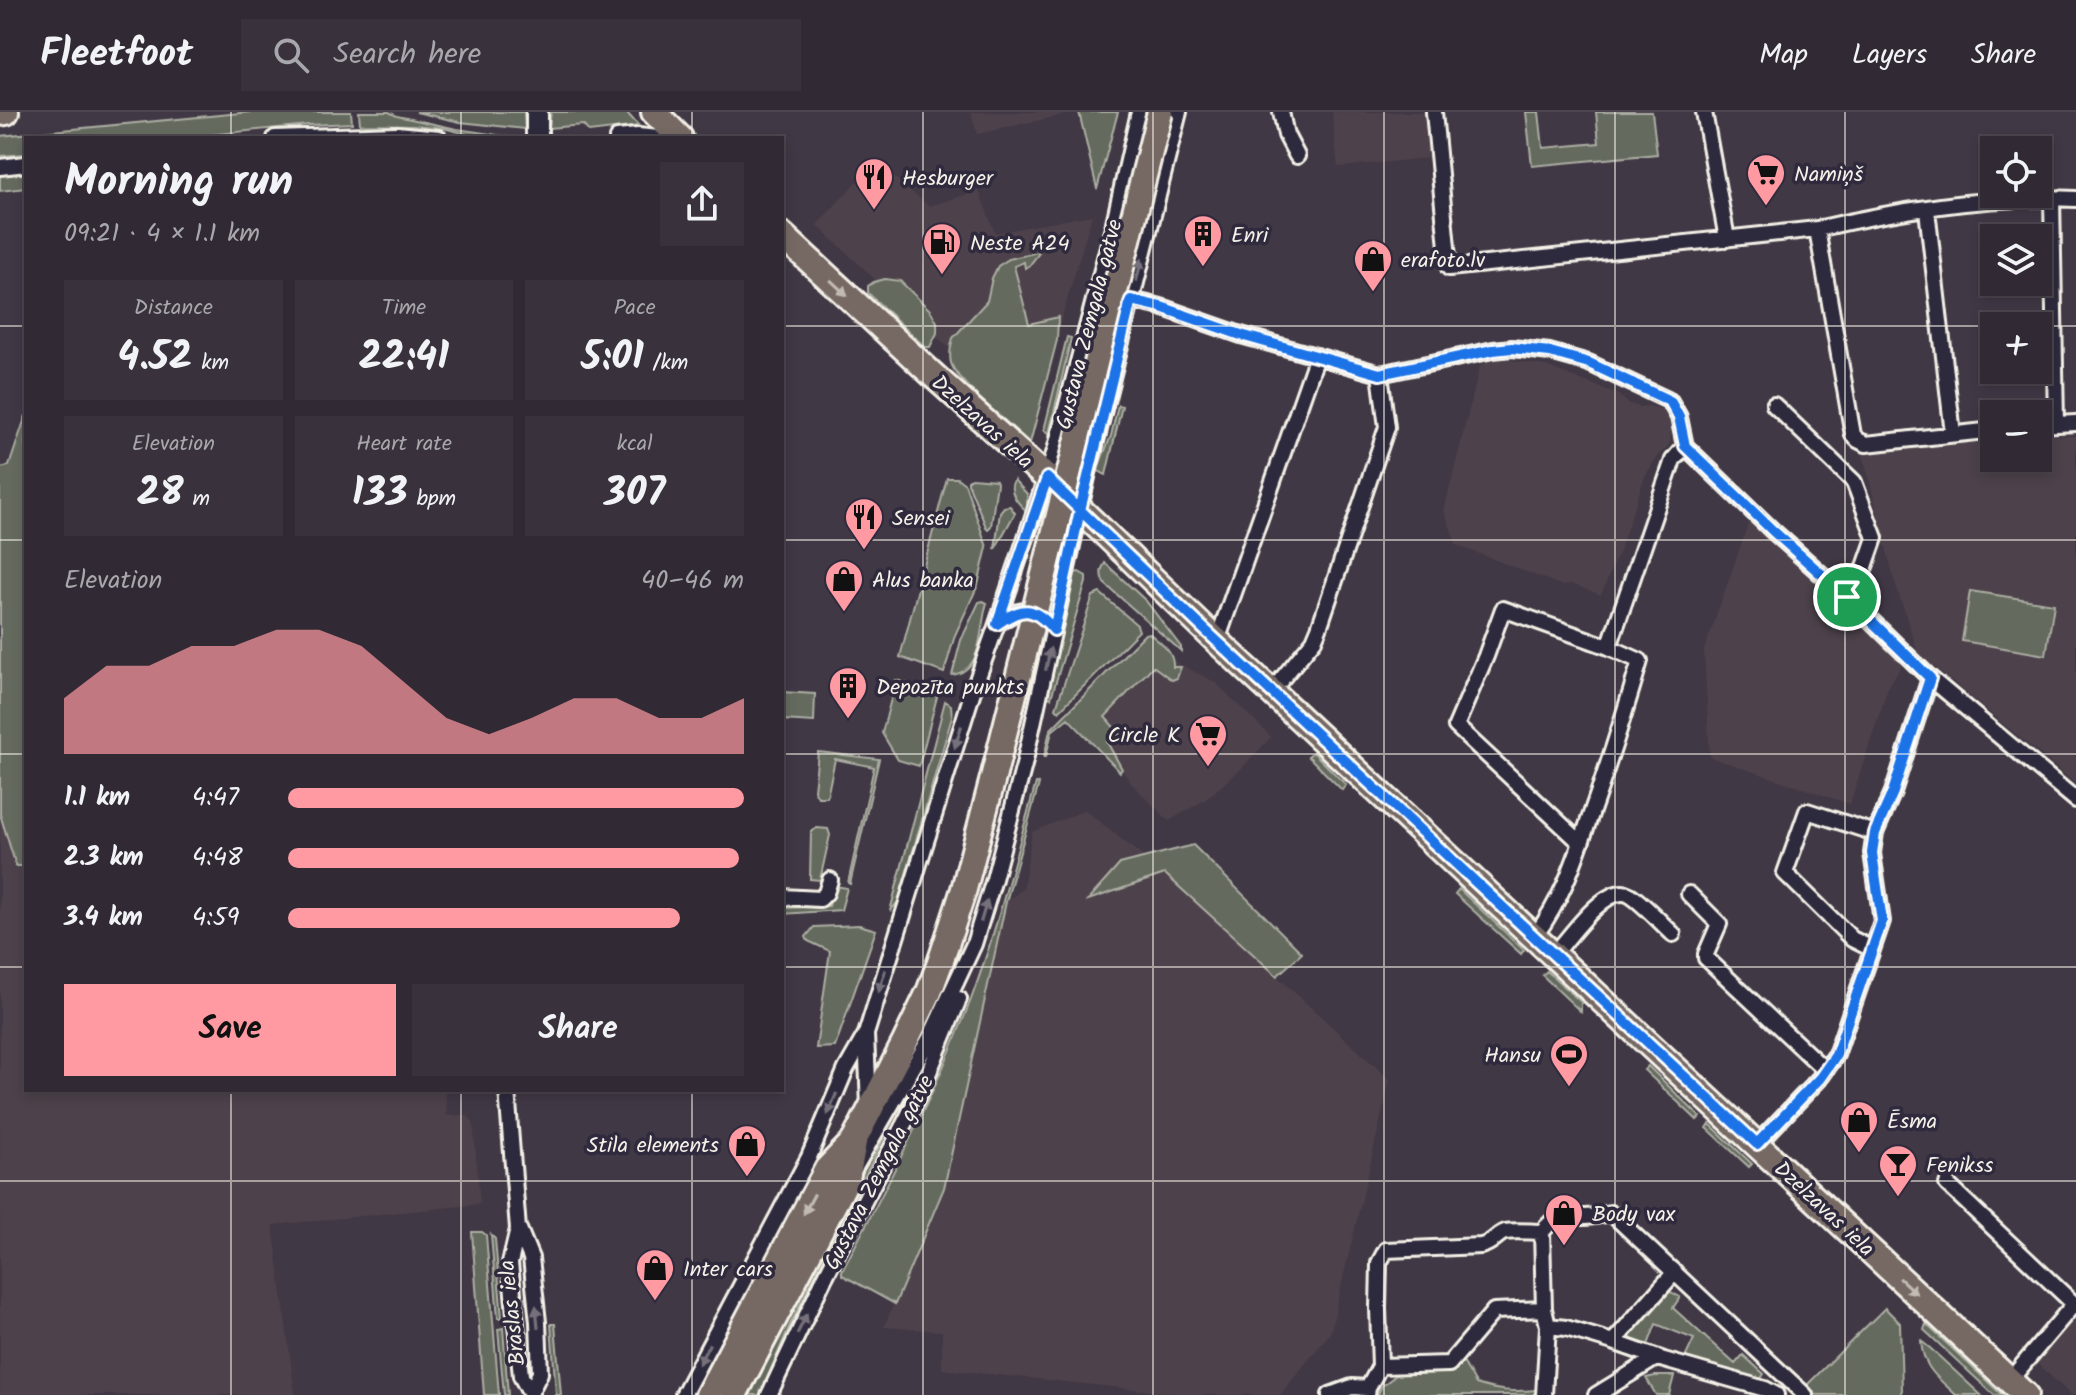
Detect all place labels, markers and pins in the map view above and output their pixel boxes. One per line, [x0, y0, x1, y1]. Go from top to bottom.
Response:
supermarket icon: Namiņš [1745, 152, 1787, 207]
restaurant icon: Hesburger [853, 156, 895, 211]
place label: Namiņš [1794, 158, 1864, 193]
place label: Hesburger [902, 162, 995, 197]
building icon: Enri [1182, 213, 1224, 268]
place label: Enri [1231, 219, 1269, 254]
fuel station icon: Neste A24 [921, 221, 963, 276]
place label: Neste A24 [970, 227, 1070, 262]
shop icon: erafoto.lv [1352, 238, 1394, 293]
place label: erafoto.lv [1401, 244, 1486, 279]
restaurant icon: Sensei [843, 496, 885, 551]
place label: Sensei [892, 502, 951, 537]
shop icon: Alus banka [823, 558, 865, 613]
pin [1813, 563, 1881, 631]
place label: Alus banka [872, 564, 974, 599]
building icon: Depozīta punkts [827, 665, 869, 720]
place label: Depozīta punkts [876, 671, 1025, 706]
supermarket icon: Circle K [1187, 713, 1229, 768]
place label: Circle K [1107, 719, 1180, 754]
sports icon: Hansu [1548, 1033, 1590, 1088]
place label: Hansu [1484, 1039, 1541, 1074]
shop icon: Ēsma [1838, 1099, 1880, 1154]
place label: Ēsma [1887, 1105, 1937, 1140]
shop icon: Stila elements [726, 1123, 768, 1178]
place label: Stila elements [587, 1129, 720, 1164]
bar icon: Fenikss [1877, 1143, 1919, 1198]
place label: Fenikss [1926, 1149, 1994, 1184]
shop icon: Body vax [1543, 1192, 1585, 1247]
place label: Body vax [1592, 1198, 1676, 1233]
shop icon: Inter cars [634, 1247, 676, 1302]
place label: Inter cars [683, 1253, 773, 1288]

